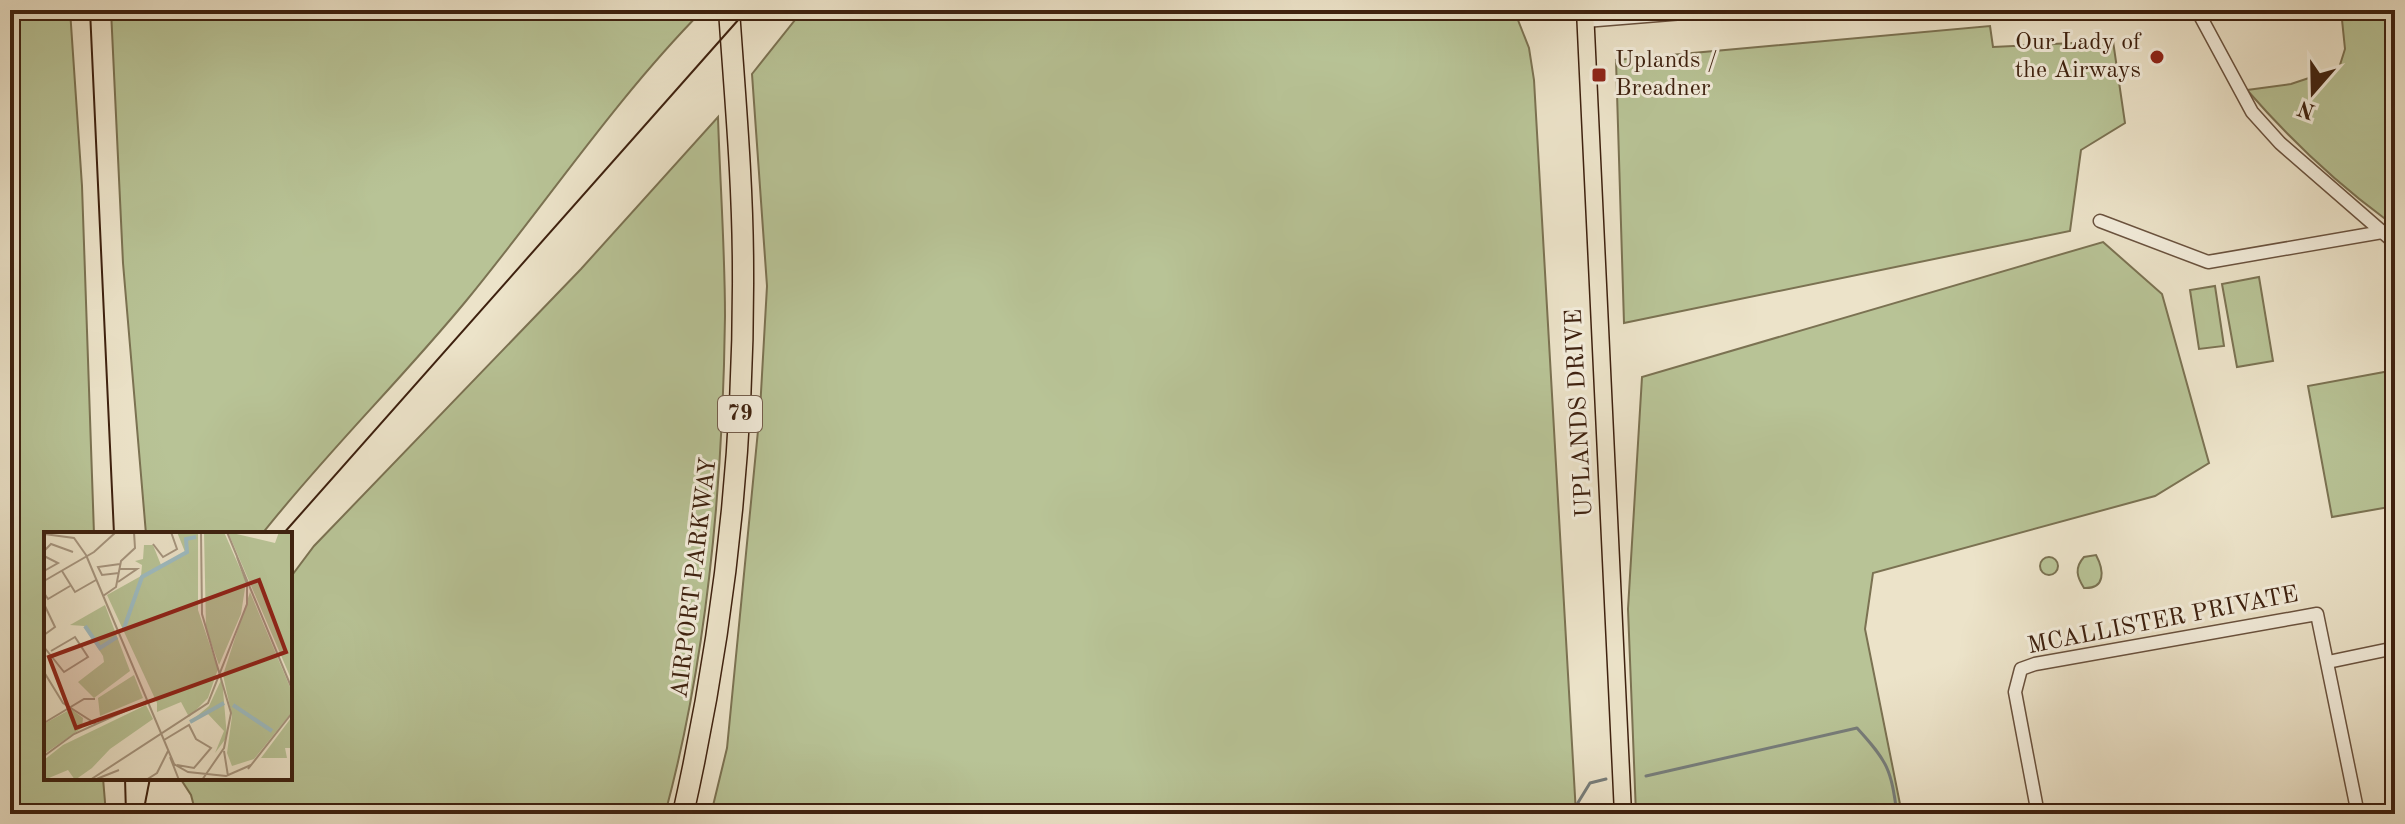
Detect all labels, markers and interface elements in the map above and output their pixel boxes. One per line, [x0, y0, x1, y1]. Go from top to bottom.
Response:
place label: Our Lady of the Airways [2015, 31, 2142, 83]
marker: Our Lady of the Airways [2148, 48, 2166, 66]
place label: Uplands / Breadner [1615, 49, 1718, 101]
north arrow [2273, 52, 2353, 132]
marker: Uplands / Breadner [1590, 66, 1608, 84]
text: N [2295, 96, 2319, 122]
street label: UPLANDS DRIVE [1563, 308, 1597, 518]
road number: 79 [718, 396, 762, 432]
street label: AIRPORT PARKWAY [668, 456, 722, 700]
inset map [44, 532, 292, 780]
street label: MCALLISTER PRIVATE [2026, 583, 2300, 659]

